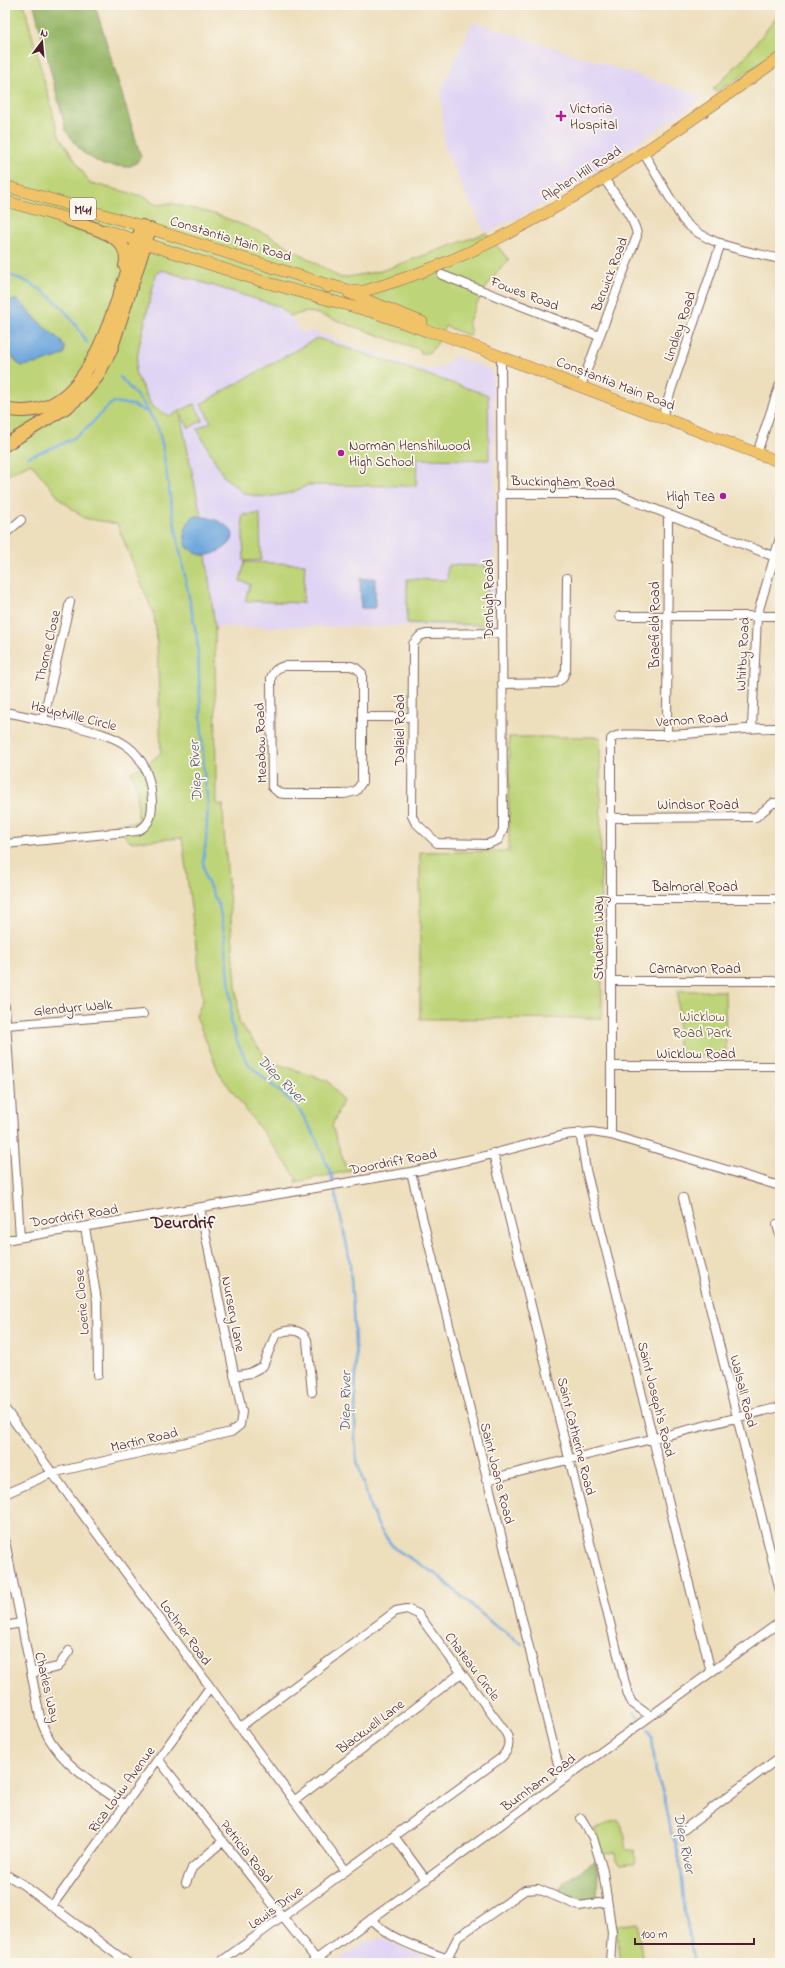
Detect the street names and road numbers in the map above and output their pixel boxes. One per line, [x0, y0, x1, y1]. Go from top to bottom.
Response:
street label: Alphen Hill Road [538, 141, 626, 207]
road number: M41 [70, 198, 96, 220]
street label: Constantia Main Road [167, 211, 294, 268]
street label: Berwick Road [586, 234, 634, 316]
street label: Fowes Road [486, 271, 562, 317]
street label: Lindley Road [659, 289, 703, 365]
street label: Constantia Main Road [553, 352, 678, 417]
street label: Buckingham Road [510, 471, 615, 495]
street label: Denbigh Road [479, 559, 501, 640]
street label: Braefield Road [645, 581, 666, 670]
street label: Thorne Close [30, 607, 67, 685]
street label: Whitby Road [731, 617, 757, 692]
street label: Dalziel Road [390, 694, 411, 767]
street label: Hauptville Circle [29, 696, 119, 737]
street label: Meadow Road [250, 702, 273, 784]
street label: Vernon Road [654, 707, 729, 734]
street label: Windsor Road [657, 795, 739, 816]
street label: Balmoral Road [651, 877, 738, 898]
street label: Students Way [589, 896, 611, 980]
street label: Carnarvon Road [649, 959, 741, 980]
street label: Glendyrr Walk [33, 995, 114, 1023]
street label: Wicklow Road [656, 1044, 736, 1065]
street label: Doordrift Road [347, 1144, 439, 1181]
street label: Doordrift Road [28, 1199, 120, 1234]
street label: Loerie Close [69, 1267, 96, 1336]
street label: Nursery Lane [214, 1275, 250, 1355]
street label: Saint Joseph's Road [631, 1340, 680, 1459]
street label: Walsall Road [723, 1353, 762, 1430]
street label: Saint Catherine Road [551, 1375, 600, 1498]
street label: Saint Joans Road [474, 1420, 519, 1526]
street label: Martin Road [109, 1423, 180, 1458]
street label: Lochner Road [154, 1596, 216, 1670]
street label: Chateau Circle [439, 1628, 505, 1706]
street label: Charles Way [27, 1650, 65, 1725]
street label: Blackwell Lane [332, 1694, 410, 1760]
street label: Rica Louw Avenue [84, 1742, 161, 1838]
street label: Burnham Road [496, 1749, 581, 1818]
street label: Petricia Road [214, 1816, 277, 1888]
street label: Lewis Drive [244, 1881, 308, 1935]

